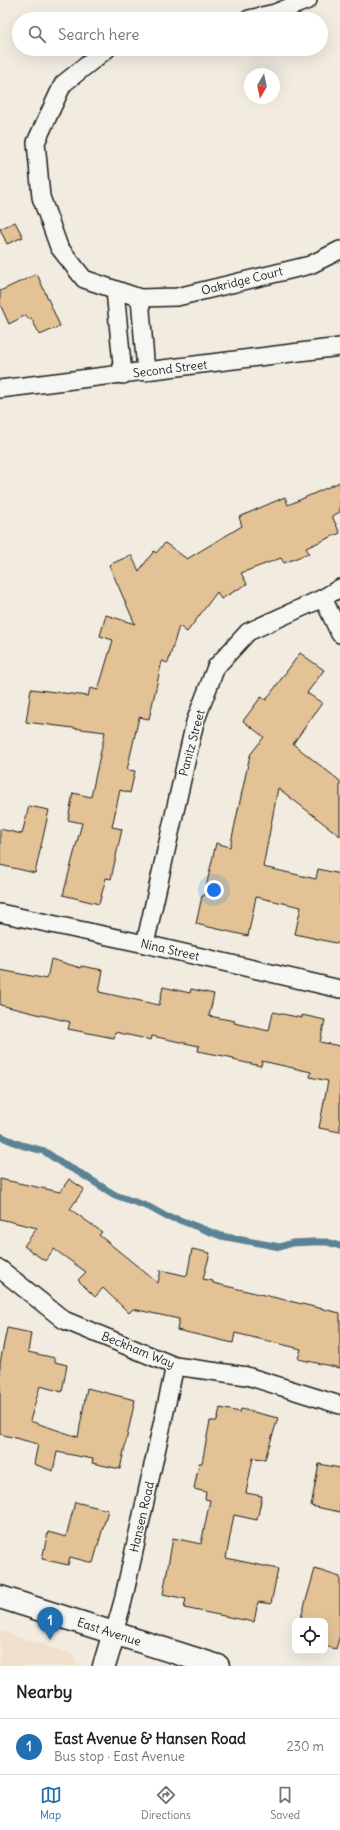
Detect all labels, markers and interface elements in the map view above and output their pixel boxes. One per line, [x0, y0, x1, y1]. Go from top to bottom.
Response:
search box [12, 12, 328, 56]
icon: search [26, 23, 48, 45]
text: Search here [58, 25, 139, 44]
north arrow [244, 68, 280, 104]
street label: Oakridge Court [200, 263, 284, 298]
street label: Second Street [132, 357, 208, 381]
street label: Panitz Street [175, 708, 208, 778]
your location [204, 880, 224, 900]
street label: Nina Street [139, 936, 201, 964]
street label: Beckham Way [99, 1328, 177, 1371]
street label: Hansen Road [126, 1480, 157, 1554]
pin: 1 [37, 1607, 63, 1640]
street label: East Avenue [75, 1614, 143, 1649]
map controls [292, 1618, 328, 1654]
button: locate [292, 1618, 328, 1654]
text: Nearby [16, 1681, 72, 1703]
text: East Avenue & Hansen Road [54, 1729, 246, 1748]
text: 1 [26, 1738, 32, 1755]
text: 230 m [286, 1738, 324, 1755]
text: Bus stop · East Avenue [54, 1748, 185, 1765]
tab: Map [40, 1784, 62, 1822]
tab: Directions [141, 1784, 191, 1822]
tab: Saved [270, 1784, 300, 1822]

